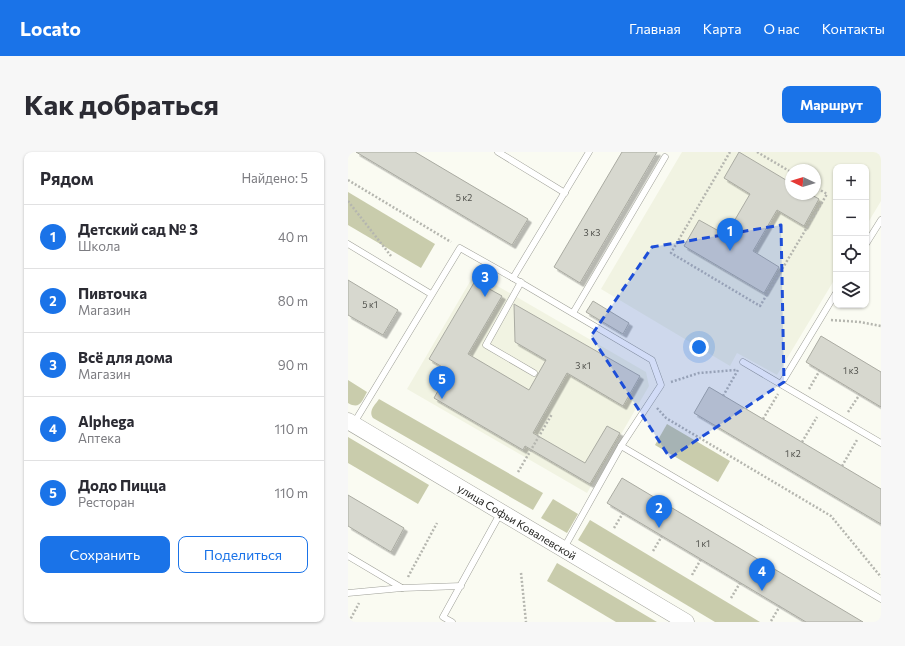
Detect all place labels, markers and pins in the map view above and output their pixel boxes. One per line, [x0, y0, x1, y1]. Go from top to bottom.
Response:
pin: 1 [717, 218, 743, 251]
pin: 3 [472, 264, 498, 297]
pin: 5 [429, 366, 455, 399]
pin: 2 [646, 495, 672, 528]
pin: 4 [749, 558, 775, 591]

